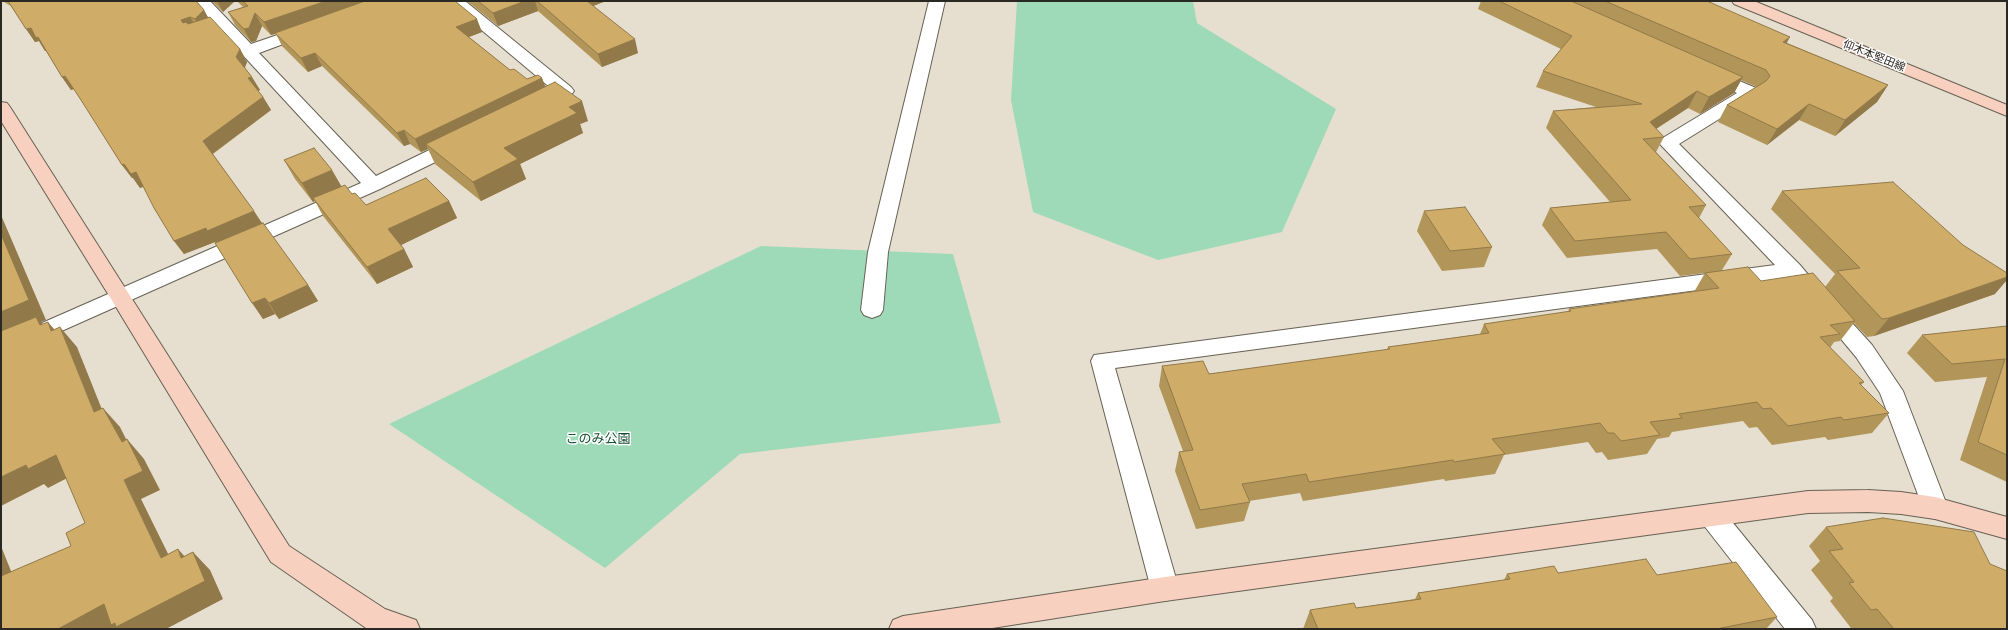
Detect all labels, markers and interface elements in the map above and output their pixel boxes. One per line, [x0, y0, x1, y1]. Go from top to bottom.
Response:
street label: 仰木本堅田線 [1841, 38, 1907, 74]
park label: このみ公園 [566, 431, 630, 447]

